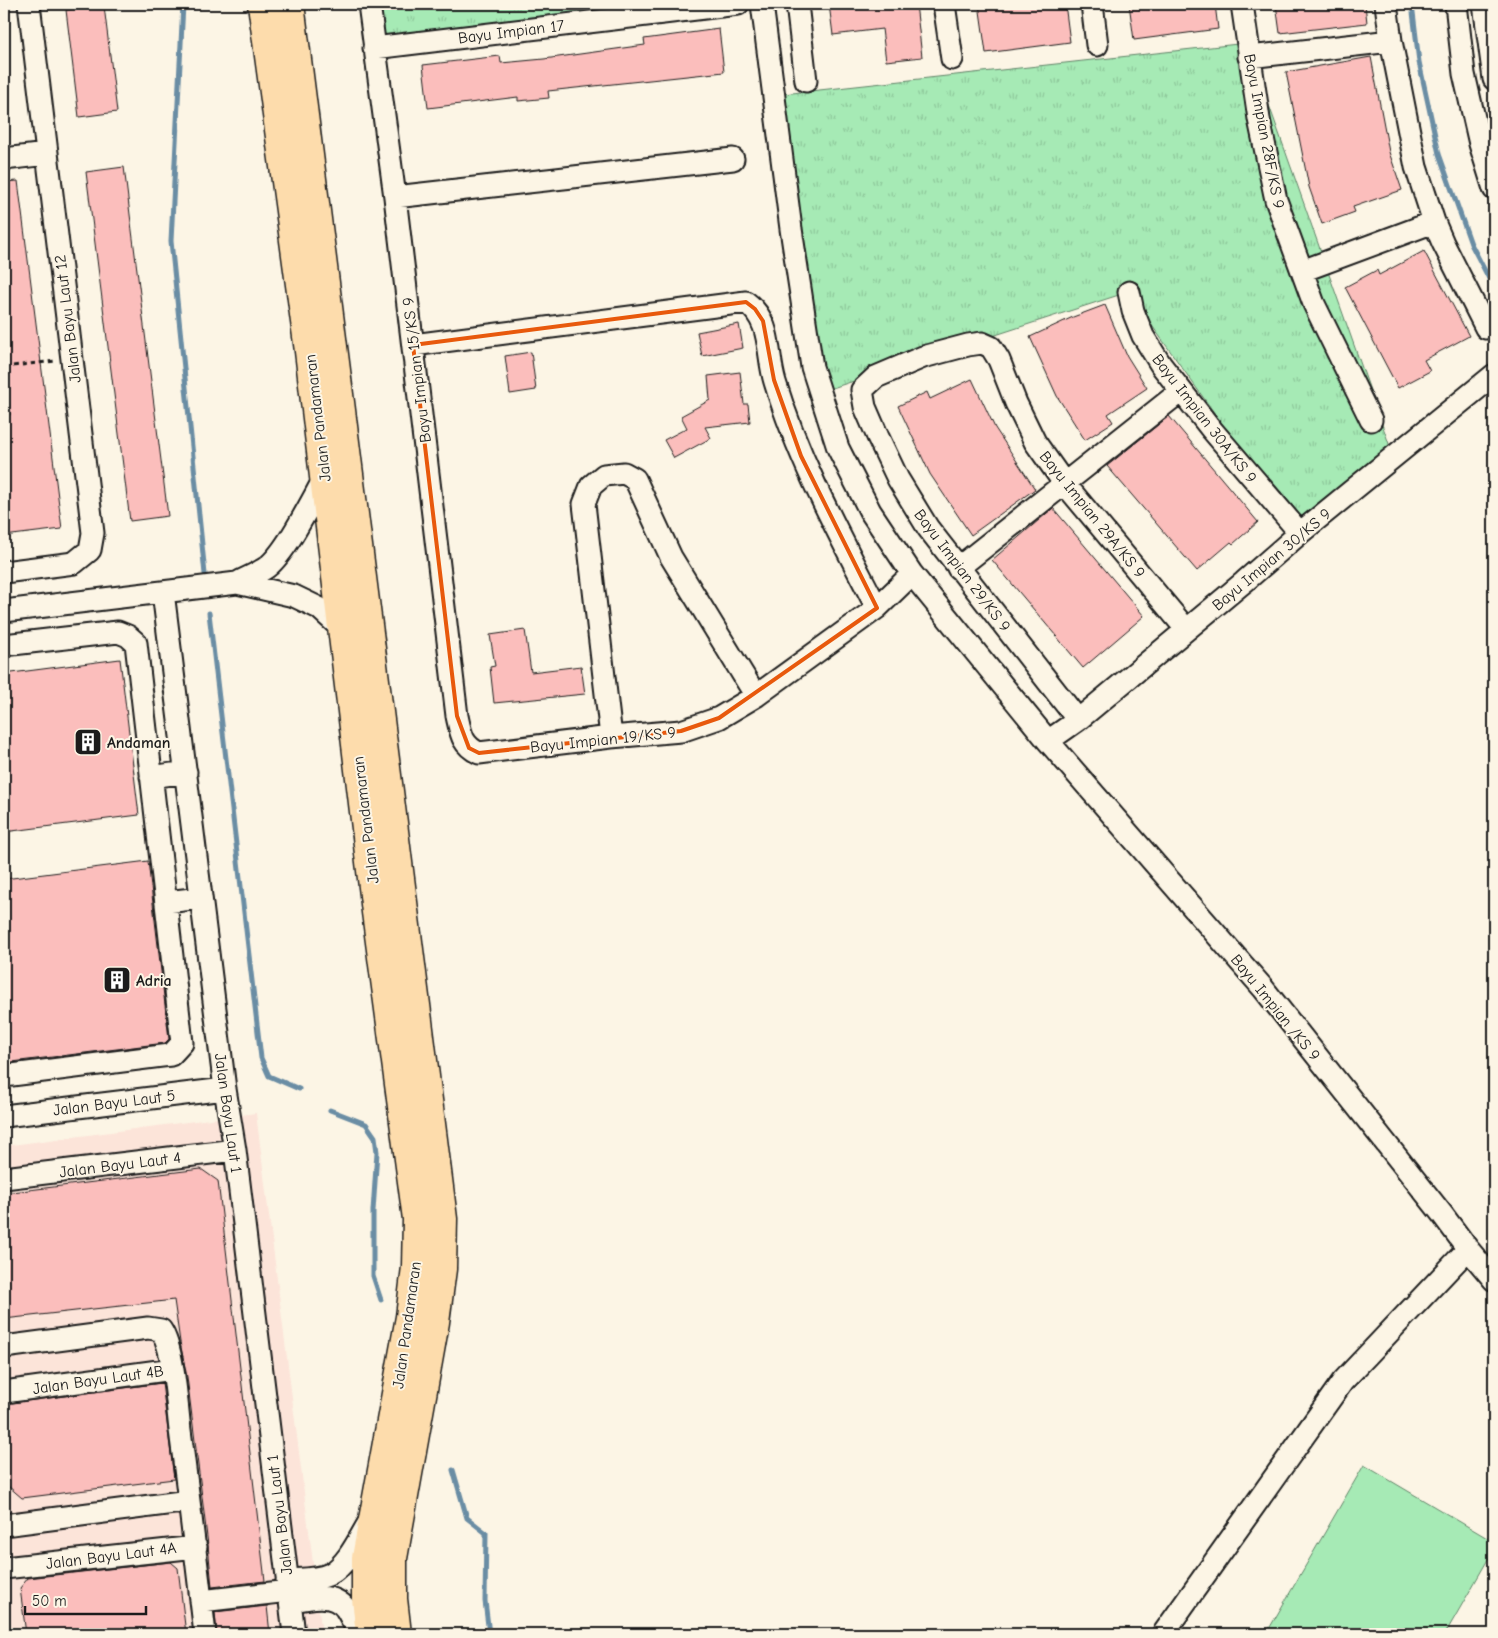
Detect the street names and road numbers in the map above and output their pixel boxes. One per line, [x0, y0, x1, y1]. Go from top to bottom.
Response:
street label: Bayu Impian 17 [457, 16, 566, 47]
street label: Bayu Impian 28F/KS 9 [1240, 52, 1288, 210]
street label: Jalan Bayu Laut 12 [51, 254, 85, 384]
street label: Bayu Impian 15/KS 9 [399, 296, 435, 444]
street label: Bayu Impian 30A/KS 9 [1148, 351, 1260, 487]
street label: Jalan Pandamaran [301, 353, 335, 483]
street label: Bayu Impian 29A/KS 9 [1036, 448, 1149, 582]
street label: Bayu Impian 30/KS 9 [1209, 505, 1335, 615]
street label: Bayu Impian 29/KS 9 [910, 506, 1014, 635]
street label: Bayu Impian 19/KS 9 [529, 723, 677, 757]
street label: Jalan Pandamaran [349, 755, 383, 885]
street label: Bayu Impian /KS 9 [1227, 951, 1324, 1064]
street label: Jalan Bayu Laut 1 [211, 1052, 245, 1174]
street label: Jalan Bayu Laut 5 [52, 1087, 176, 1119]
street label: Jalan Bayu Laut 4 [58, 1149, 182, 1181]
street label: Jalan Pandamaran [389, 1260, 425, 1390]
street label: Jalan Bayu Laut 4B [31, 1362, 165, 1398]
street label: Jalan Bayu Laut 1 [264, 1454, 296, 1576]
street label: Jalan Bayu Laut 4A [45, 1539, 177, 1573]

